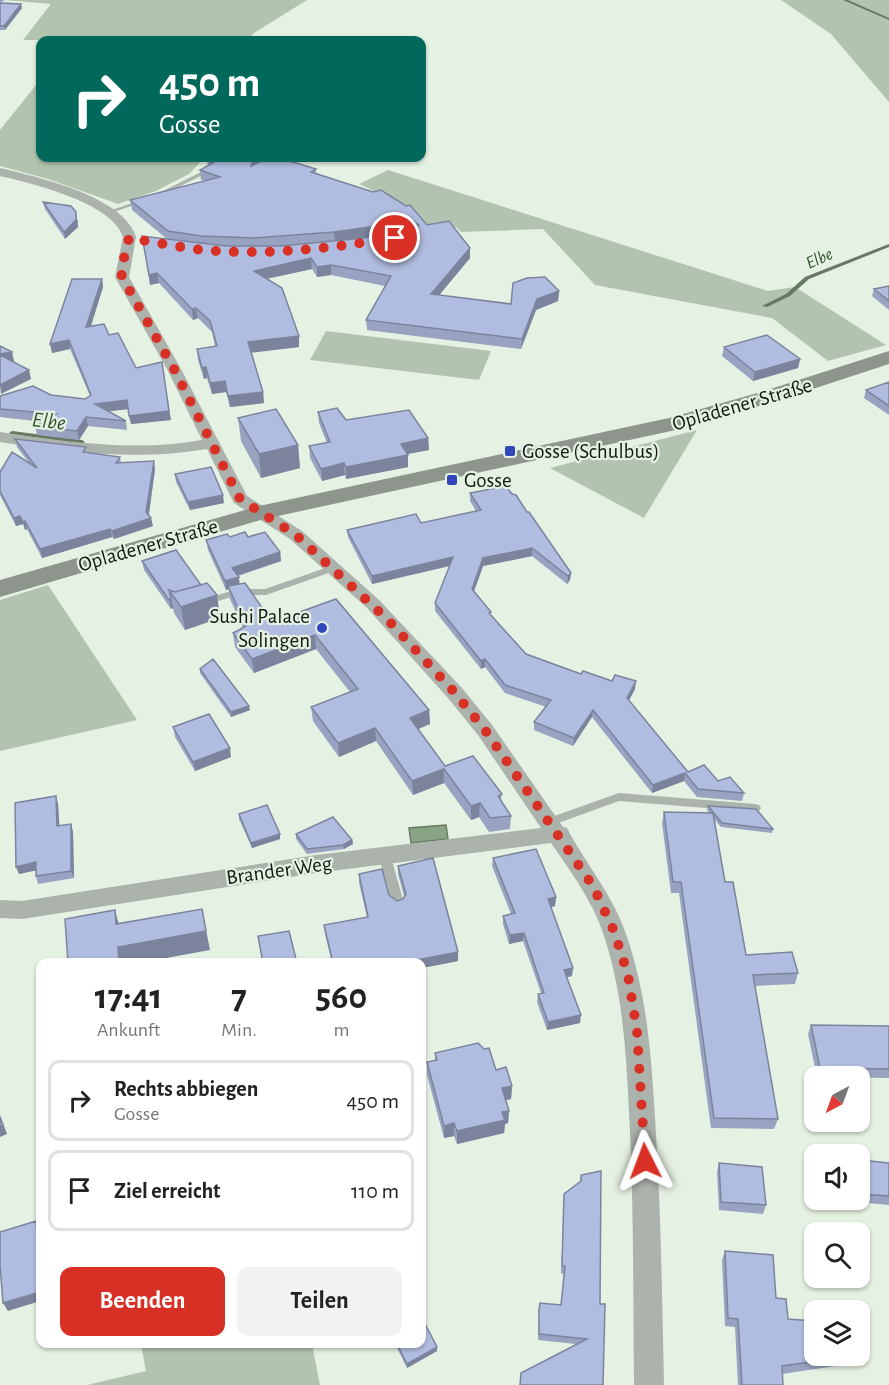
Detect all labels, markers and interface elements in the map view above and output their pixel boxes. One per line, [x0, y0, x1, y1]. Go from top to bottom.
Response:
icon: right [60, 60, 138, 138]
text: 450 m [159, 62, 260, 104]
text: Gosse [159, 111, 220, 138]
pin [369, 212, 420, 263]
icon: arrive [378, 221, 411, 254]
water label: Elbe [803, 245, 836, 273]
street label: Opladener Straße [670, 374, 814, 434]
water label: Elbe [31, 408, 67, 434]
place label: Gosse (Schulbus) [522, 441, 659, 462]
marker: Gosse (Schulbus) [503, 444, 517, 458]
place label: Gosse [464, 470, 512, 491]
marker: Gosse [445, 473, 459, 487]
street label: Opladener Straße [76, 515, 220, 575]
place label: Sushi Palace Solingen [209, 606, 310, 651]
marker: Sushi Palace Solingen [315, 621, 329, 635]
street label: Brander Weg [225, 853, 334, 888]
text: 17:41 [95, 979, 163, 1015]
text: 7 [231, 979, 247, 1015]
text: 560 [316, 979, 367, 1015]
text: Ankunft [97, 1020, 160, 1040]
text: Min. [221, 1020, 257, 1040]
text: m [333, 1020, 349, 1040]
north arrow [804, 1066, 870, 1132]
map controls [804, 1066, 870, 1366]
text: Rechts abbiegen [114, 1078, 258, 1100]
icon: right [63, 1084, 96, 1117]
text: 450 m [346, 1090, 399, 1112]
text: Gosse [114, 1104, 159, 1124]
position arrow [613, 1129, 677, 1193]
button: sound [804, 1144, 870, 1210]
icon: arrive [63, 1174, 96, 1207]
text: Ziel erreicht [114, 1180, 221, 1202]
text: 110 m [351, 1180, 399, 1202]
button: search [804, 1222, 870, 1288]
button: Beenden [60, 1267, 225, 1336]
button: Teilen [237, 1267, 402, 1336]
button: layers [804, 1300, 870, 1366]

